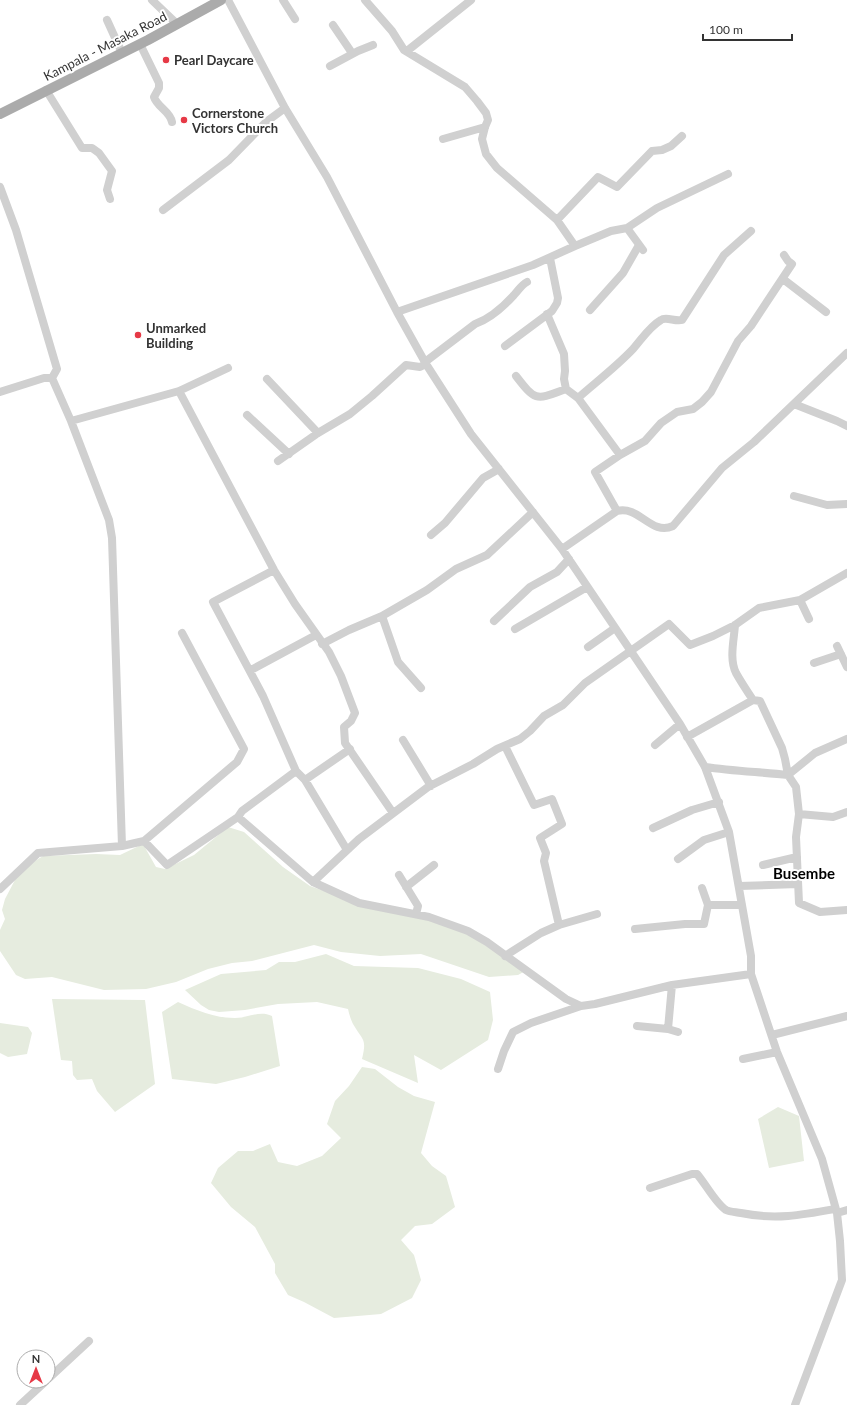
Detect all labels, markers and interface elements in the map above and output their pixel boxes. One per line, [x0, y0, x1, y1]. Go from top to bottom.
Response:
street label: Kampala - Masaka Road [41, 8, 169, 84]
scale bar [703, 16, 792, 42]
text: 100 m [709, 22, 743, 37]
place label: Pearl Daycare [174, 52, 254, 68]
marker: Pearl Daycare [161, 55, 171, 65]
place label: Cornerstone Victors Church [191, 105, 278, 136]
marker: Cornerstone Victors Church [179, 115, 189, 125]
place label: Unmarked Building [146, 320, 206, 351]
marker: Unmarked Building [133, 330, 143, 340]
district label: Busembe [773, 864, 835, 882]
north arrow [16, 1349, 56, 1389]
text: N [32, 1352, 40, 1365]

